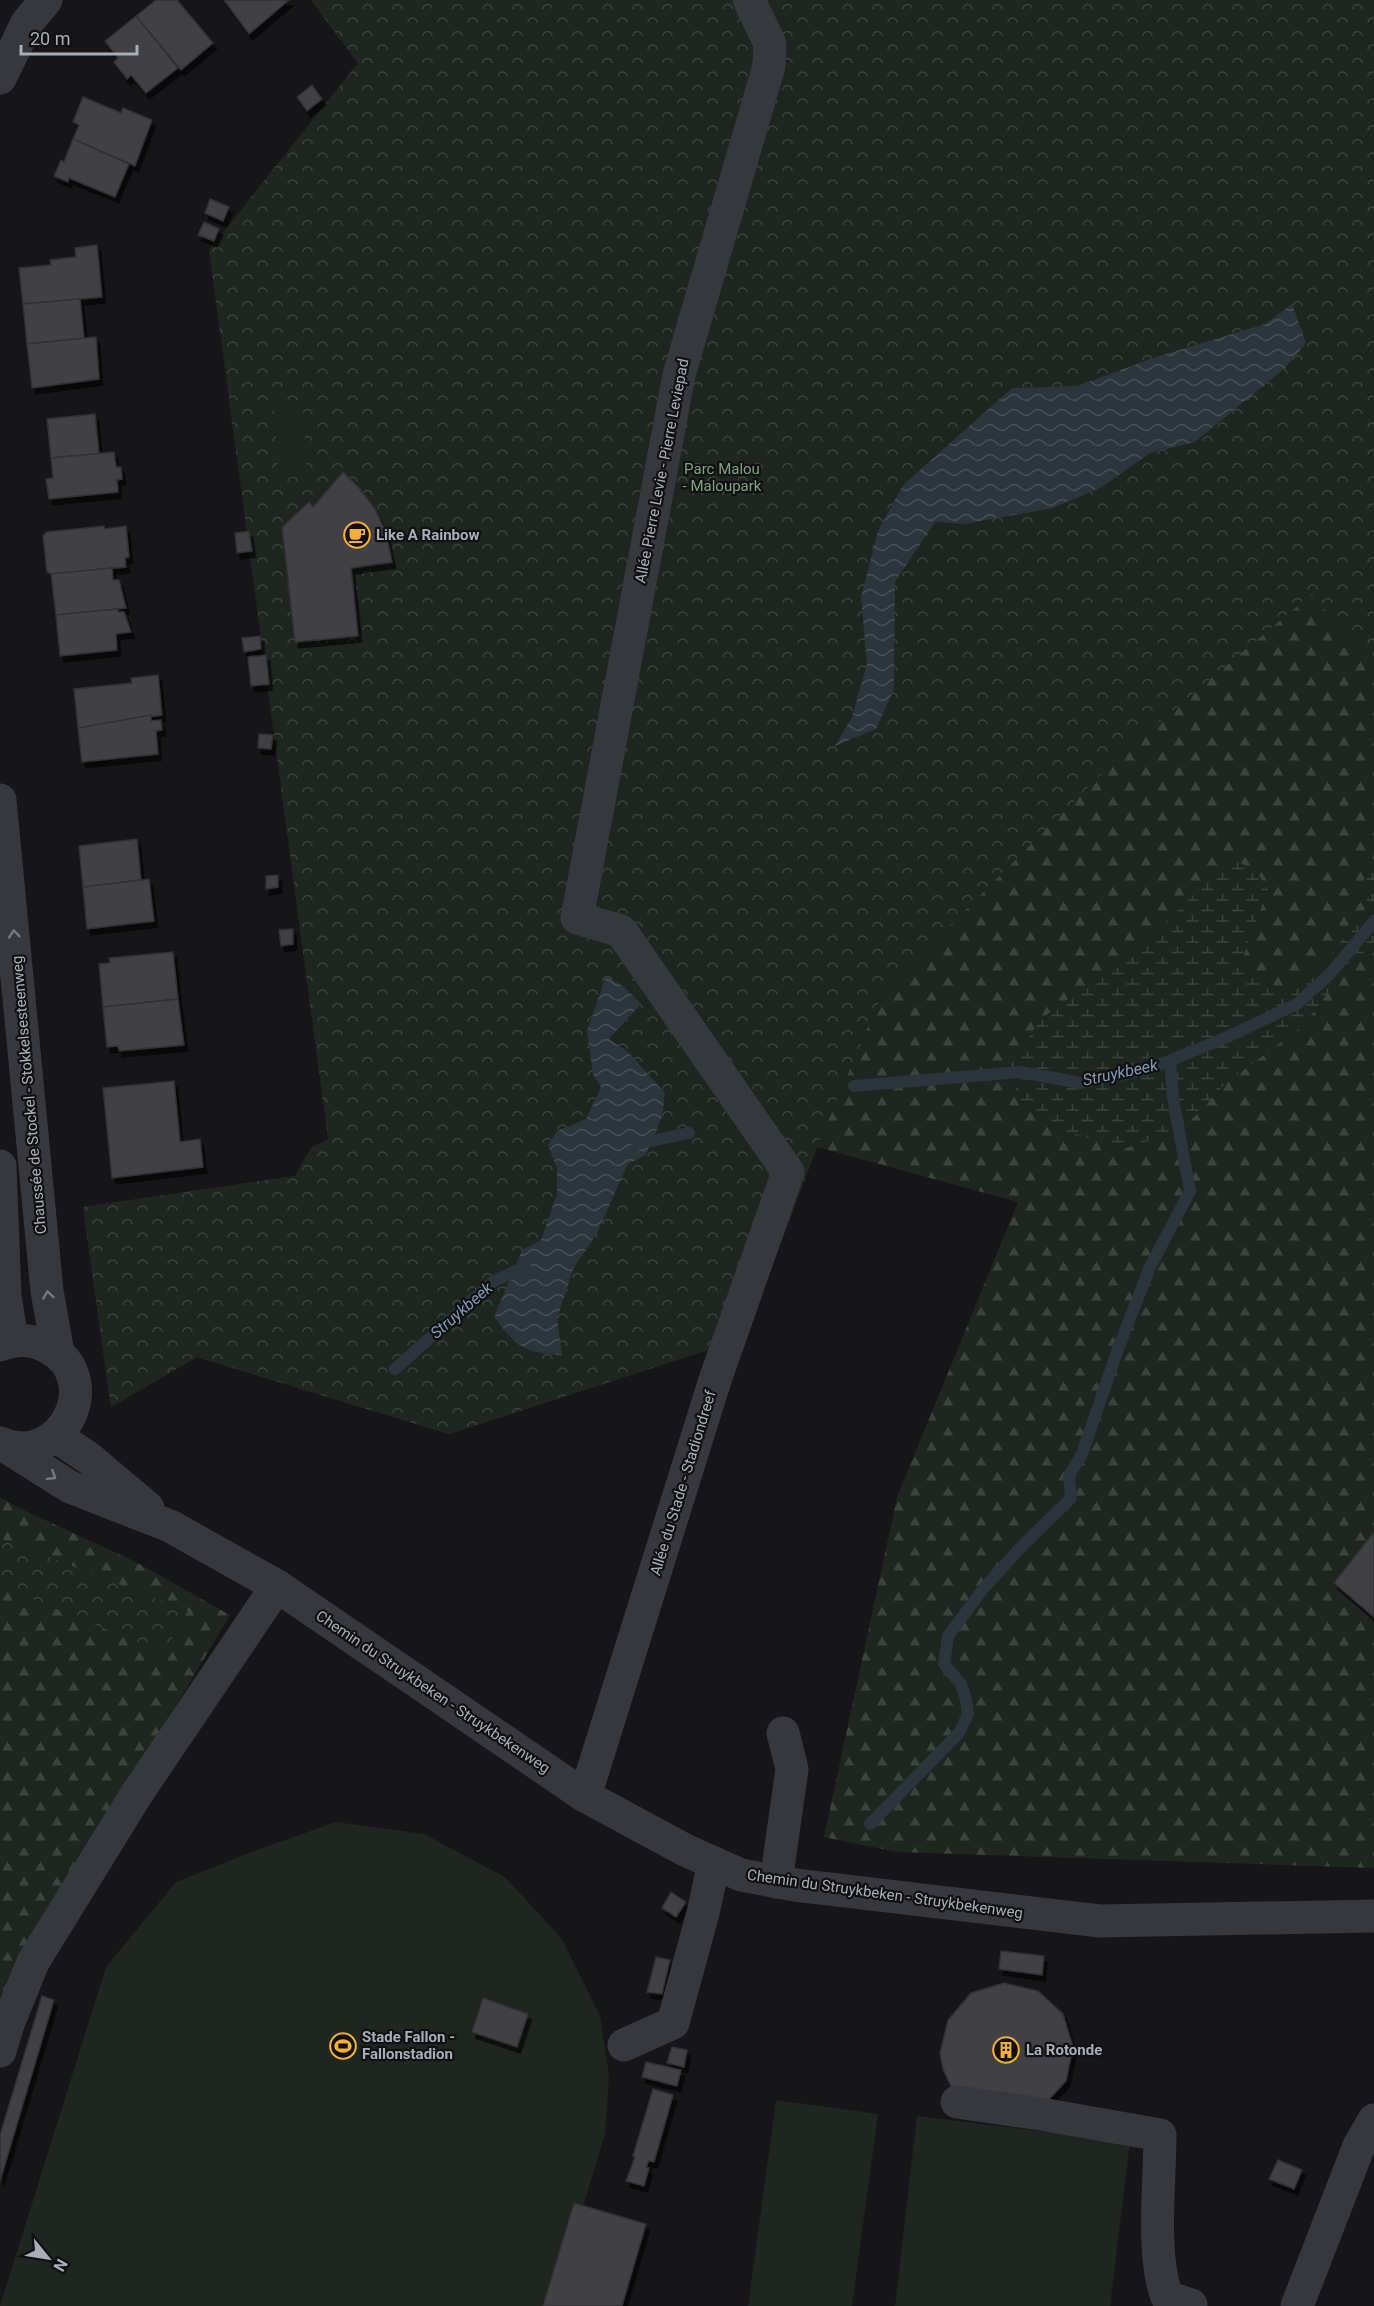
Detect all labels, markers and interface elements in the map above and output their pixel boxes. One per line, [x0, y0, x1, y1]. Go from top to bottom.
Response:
scale bar [21, 18, 136, 56]
text: 20 m [30, 28, 70, 49]
street label: Allée Pierre Levie - Pierre Leviepad [631, 357, 693, 585]
park label: Parc Malou - Maloupark [683, 460, 762, 495]
cafe icon: Like A Rainbow [342, 520, 372, 550]
place label: Like A Rainbow [376, 526, 480, 544]
one-way arrow [8, 929, 20, 938]
street label: Chaussée de Stockel - Stokkelsesteenweg [8, 955, 50, 1235]
water label: Struykbeek [1081, 1055, 1161, 1090]
water label: Struykbeek [426, 1277, 497, 1343]
one-way arrow [42, 1290, 54, 1300]
street label: Allée du Stade - Stadiondreef [646, 1388, 720, 1578]
one-way arrow [46, 1468, 56, 1480]
street label: Chemin du Struykbeken - Struykbekenweg [313, 1607, 553, 1777]
street label: Chemin du Struykbeken - Struykbekenweg [746, 1866, 1024, 1922]
place label: Stade Fallon - Fallonstadion [362, 2028, 455, 2063]
sports icon: Stade Fallon - Fallonstadion [328, 2031, 358, 2061]
building icon: La Rotonde [991, 2035, 1021, 2065]
place label: La Rotonde [1026, 2041, 1102, 2059]
north arrow [18, 2228, 78, 2288]
text: N [50, 2256, 72, 2275]

